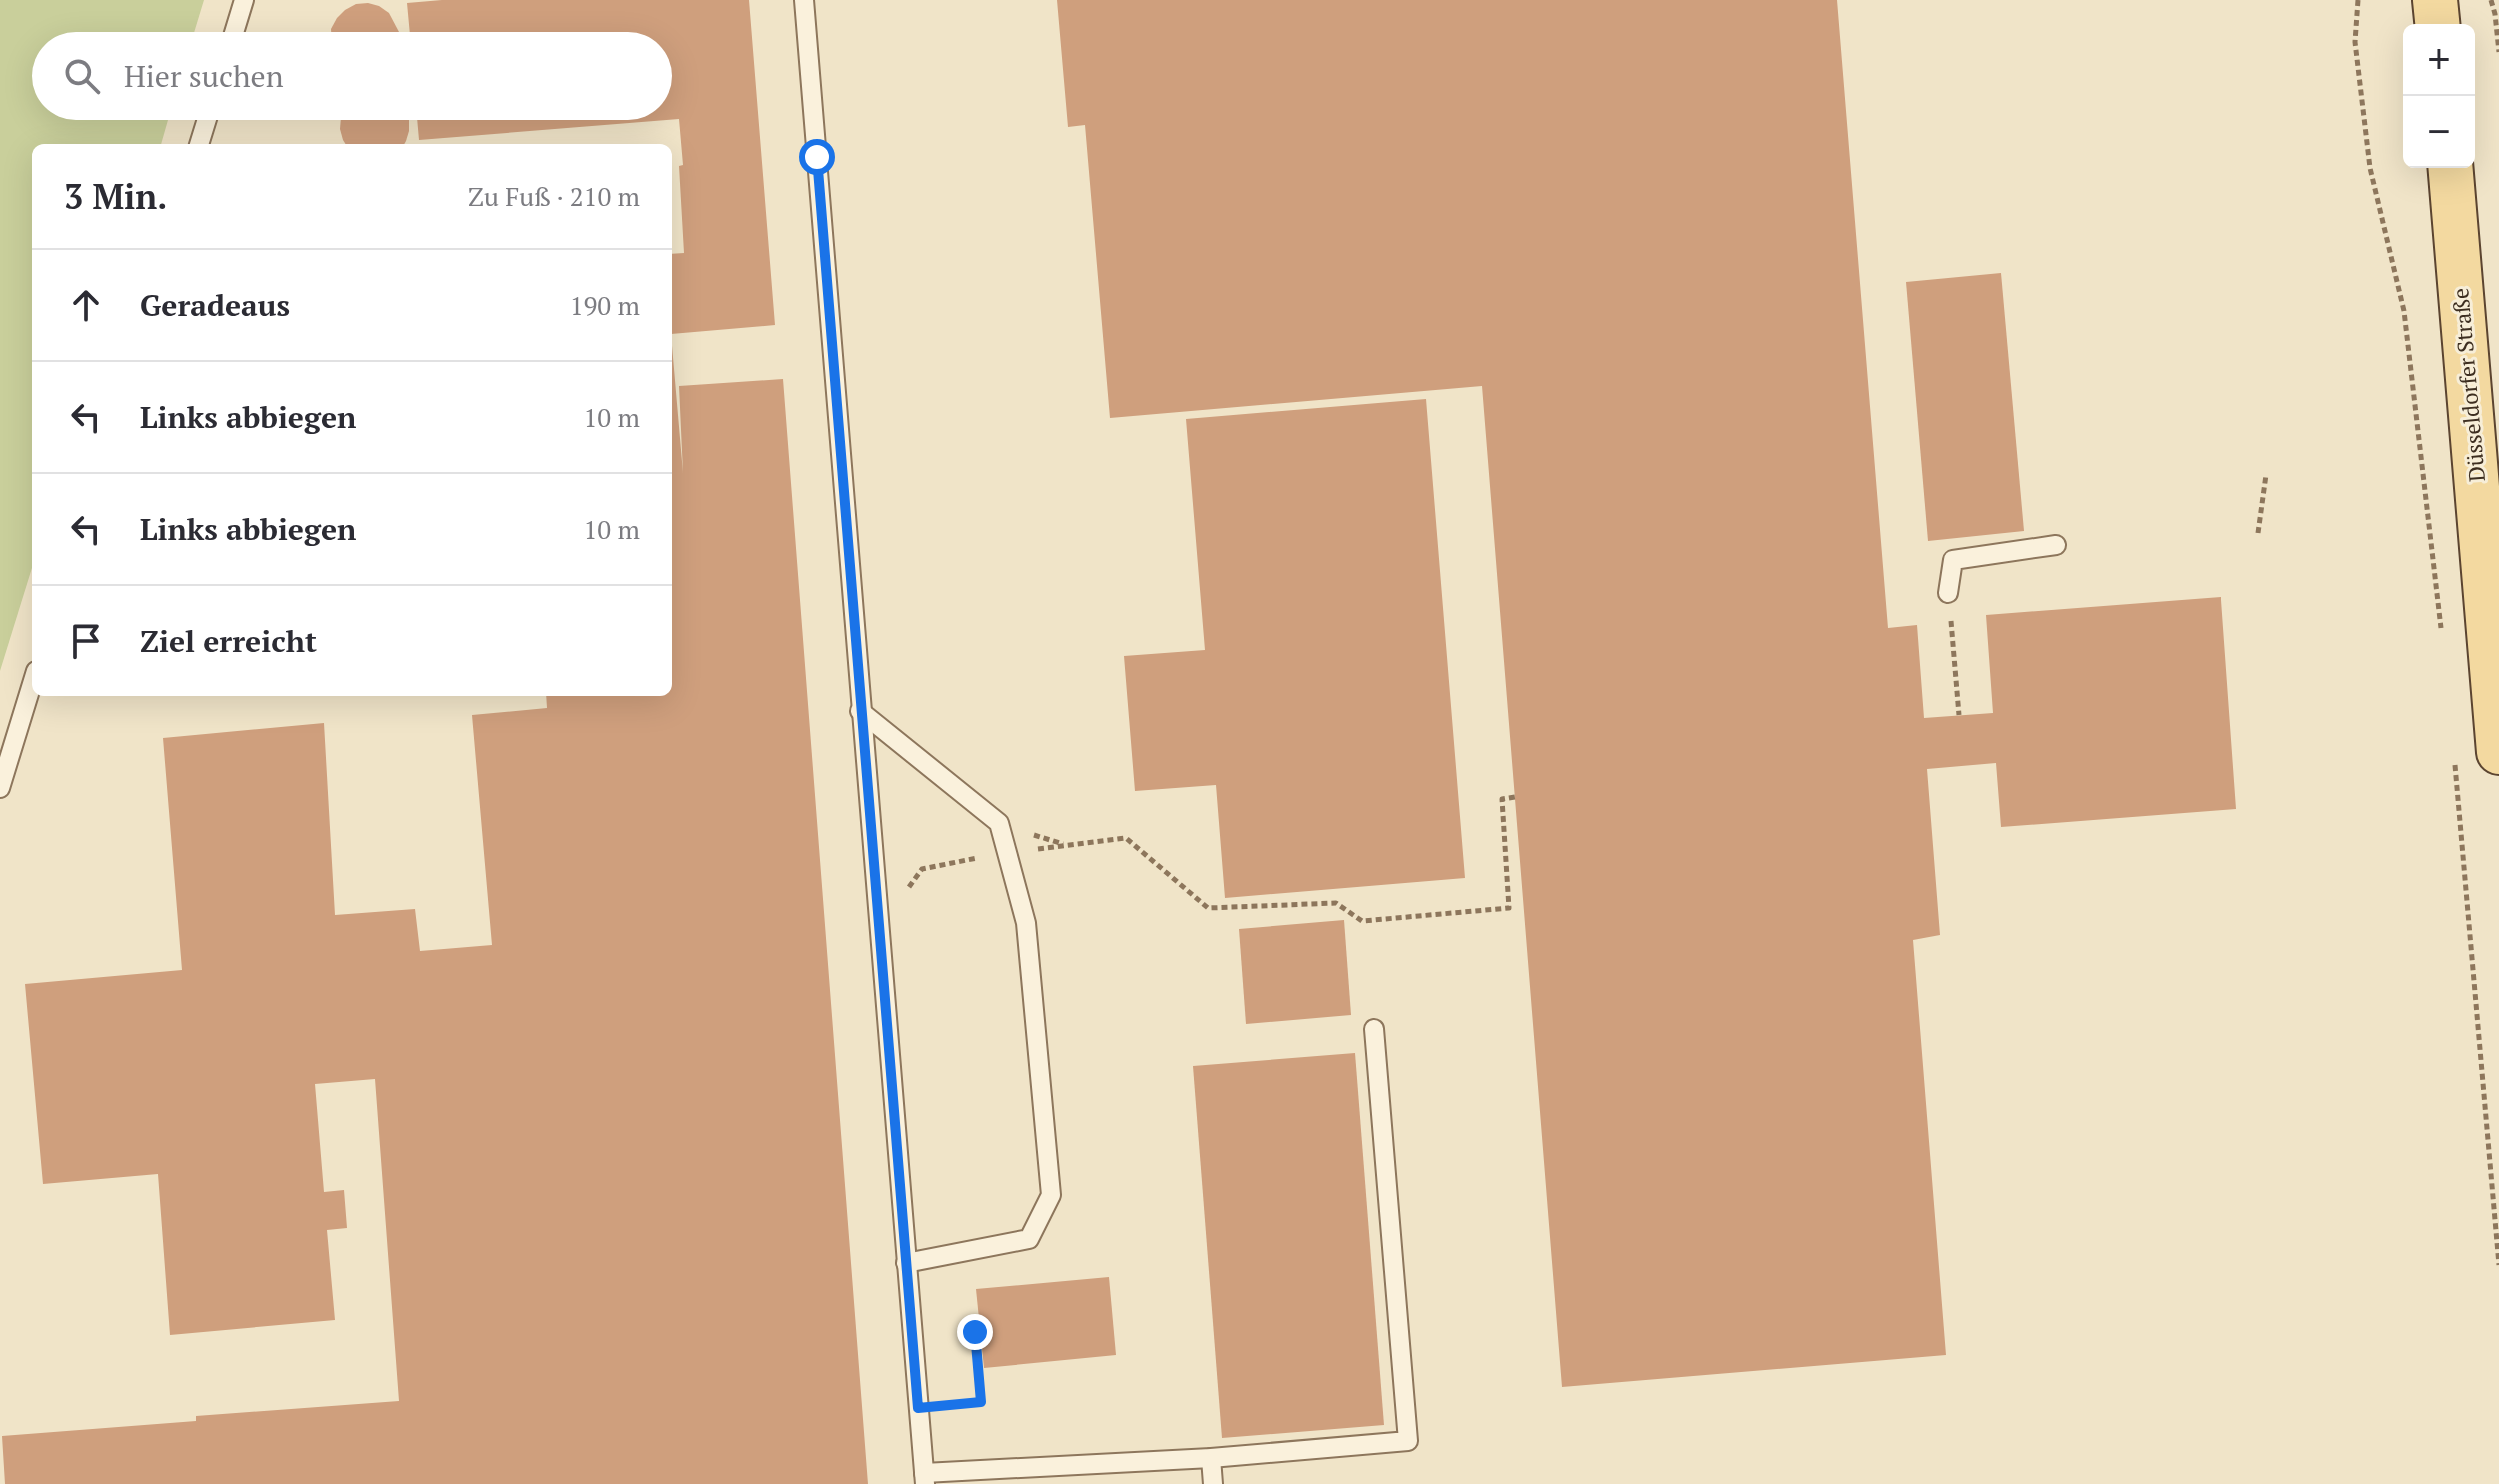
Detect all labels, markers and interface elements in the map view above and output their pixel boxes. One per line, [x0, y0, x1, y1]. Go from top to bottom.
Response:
map controls [2403, 24, 2475, 168]
button: + [2403, 24, 2475, 96]
search box [32, 32, 672, 120]
icon: search [60, 54, 104, 98]
text: Hier suchen [124, 56, 283, 96]
button: − [2403, 96, 2475, 168]
route start [799, 139, 835, 175]
text: 3 Min. [64, 174, 167, 219]
text: Zu Fuß · 210 m [468, 179, 640, 213]
icon: ahead [64, 283, 108, 327]
text: Geradeaus [140, 285, 290, 325]
street label: Düsseldorfer Straße [2445, 287, 2491, 483]
text: 190 m [570, 288, 640, 322]
icon: left [64, 395, 108, 439]
text: Links abbiegen [140, 397, 356, 437]
text: 10 m [584, 400, 640, 434]
icon: left [64, 507, 108, 551]
text: Links abbiegen [140, 509, 356, 549]
text: 10 m [584, 512, 640, 546]
icon: arrive [64, 619, 108, 663]
text: Ziel erreicht [140, 621, 317, 661]
route end [957, 1314, 993, 1350]

